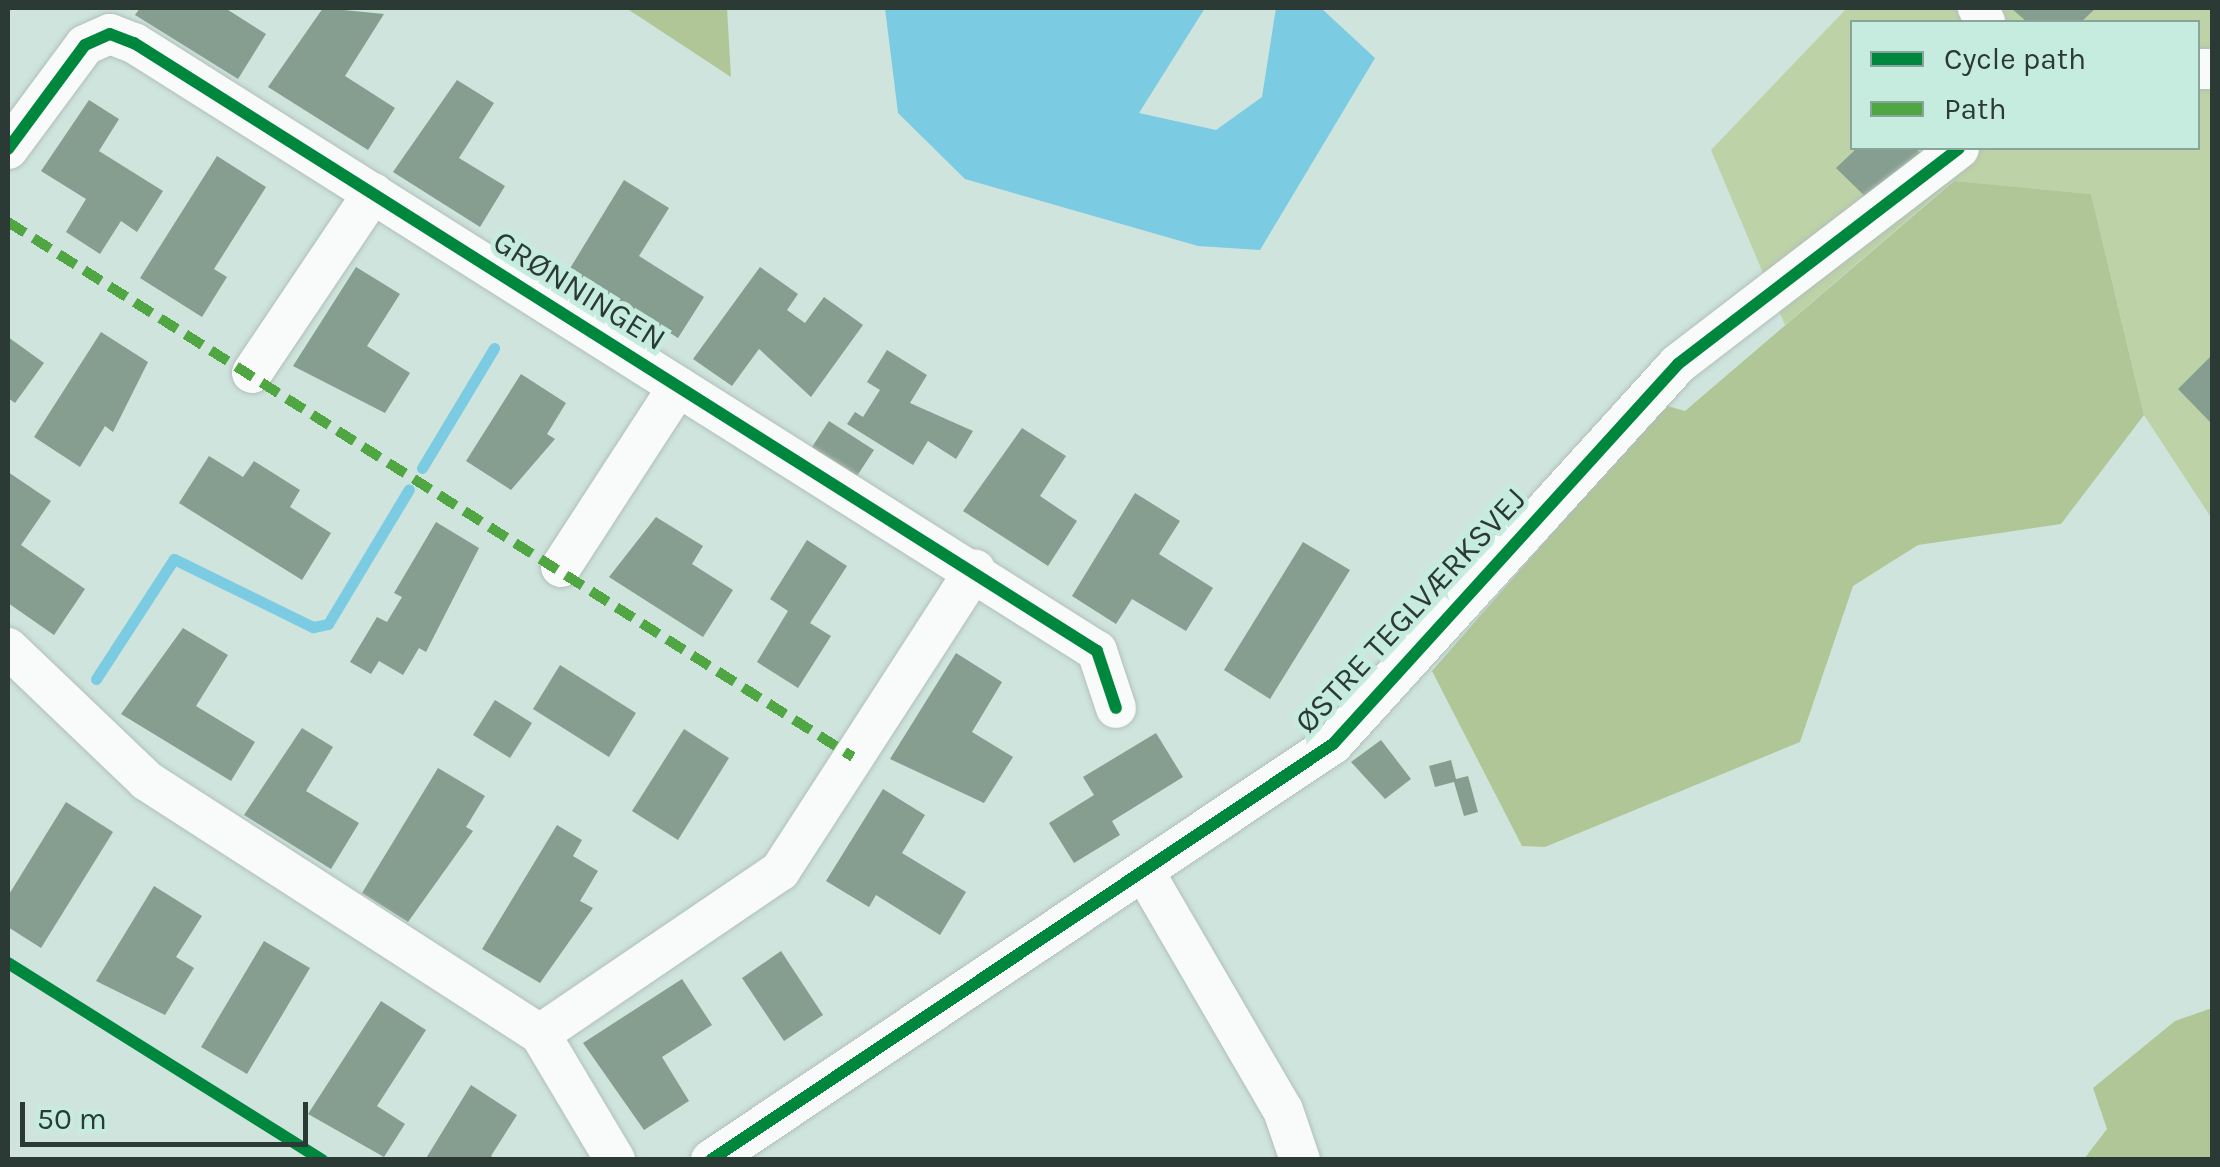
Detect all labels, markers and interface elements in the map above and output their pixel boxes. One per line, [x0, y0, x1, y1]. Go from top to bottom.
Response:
legend [1850, 20, 2200, 150]
text: Cycle path [1944, 41, 2086, 77]
text: Path [1944, 91, 2007, 127]
street label: GRØNNINGEN [486, 223, 672, 359]
street label: ØSTRE TEGLVÆRKSVEJ [1288, 481, 1534, 741]
scale bar [25, 1082, 312, 1144]
text: 50 m [37, 1101, 107, 1137]

